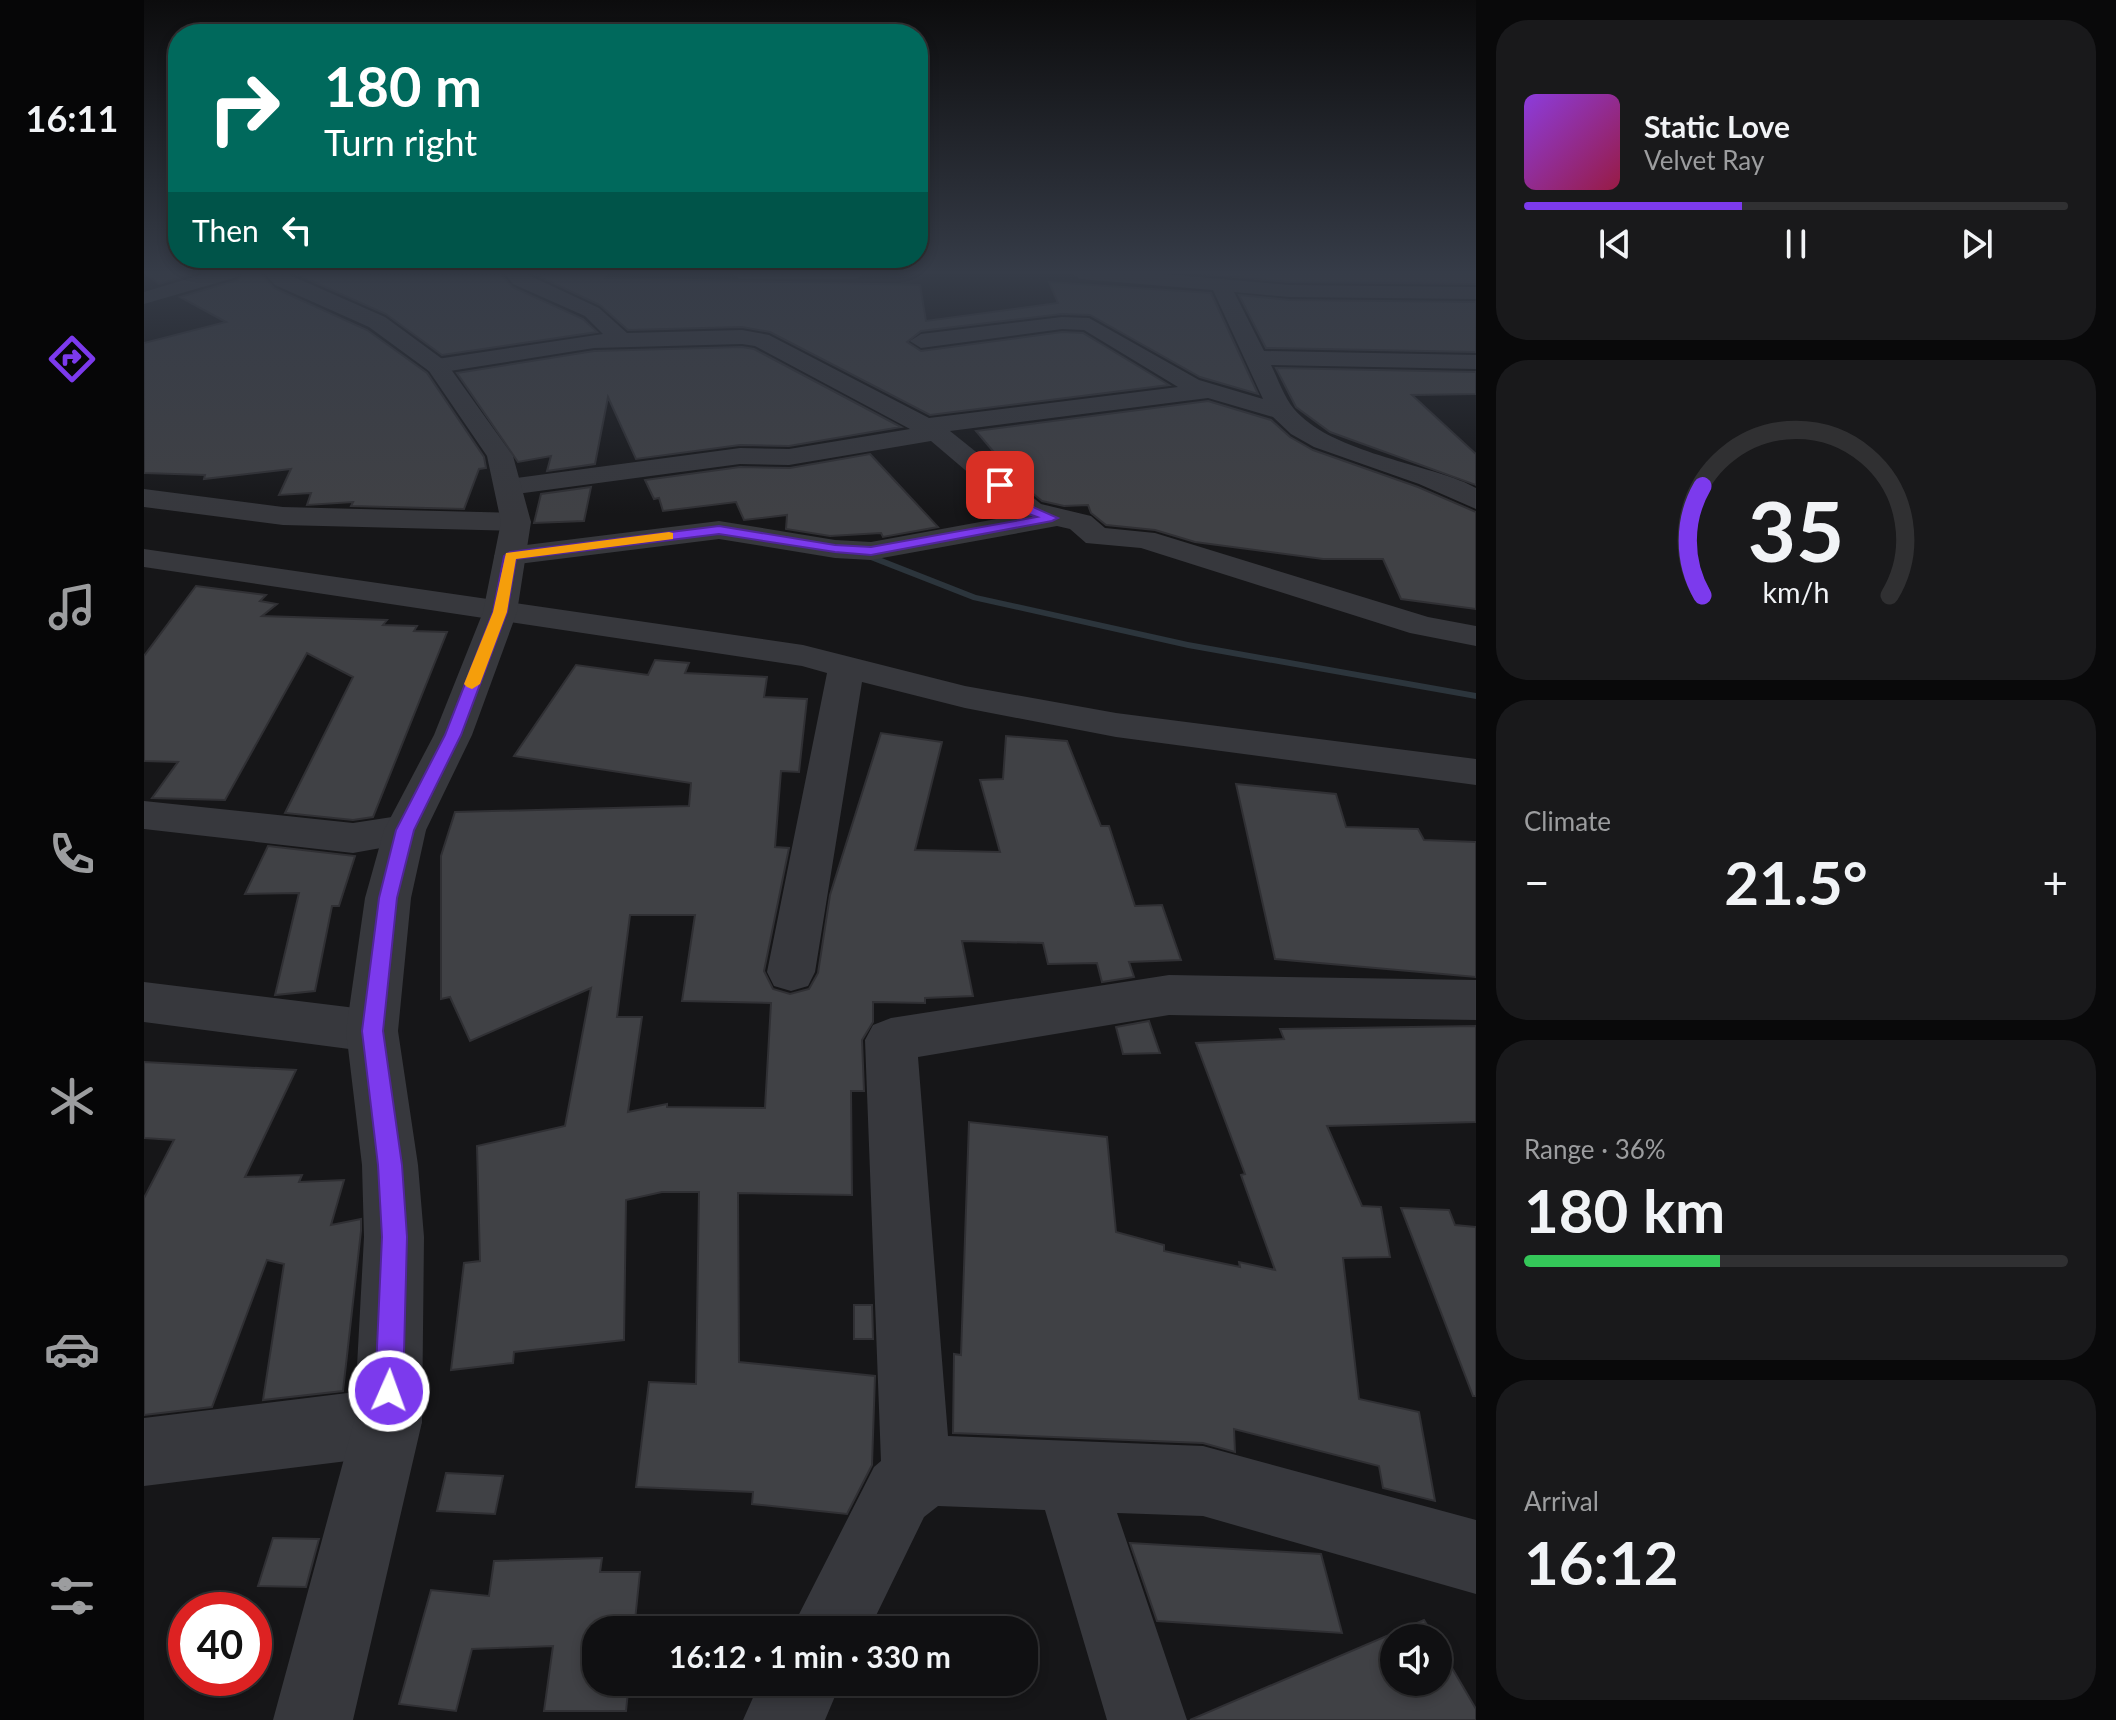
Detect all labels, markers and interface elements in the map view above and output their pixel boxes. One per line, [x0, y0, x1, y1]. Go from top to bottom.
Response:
text: 180 m [324, 52, 482, 119]
icon: right [192, 56, 296, 160]
text: 16:11 [26, 96, 118, 140]
text: Static Love [1644, 108, 1790, 144]
text: Turn right [324, 120, 477, 164]
text: Velvet Ray [1644, 144, 1764, 176]
icon: left [275, 208, 319, 252]
text: Then [192, 212, 259, 248]
icon: previous [1593, 222, 1637, 266]
icon: pause [1774, 222, 1818, 266]
icon: next [1955, 222, 1999, 266]
icon: directions [44, 331, 100, 387]
pin [966, 451, 1034, 519]
icon: arrive [978, 463, 1022, 507]
text: 35 [1748, 480, 1844, 580]
text: km/h [1763, 575, 1829, 609]
icon: music [44, 579, 100, 635]
text: Climate [1524, 805, 1611, 837]
icon: phone [44, 826, 100, 882]
text: 21.5° [1724, 846, 1868, 918]
text: − [1524, 856, 1550, 908]
text: + [2042, 856, 2068, 908]
icon: climate [44, 1073, 100, 1129]
text: Range · 36% [1524, 1133, 1666, 1165]
text: 180 km [1524, 1174, 1725, 1246]
icon: car [44, 1321, 100, 1377]
position arrow [347, 1349, 431, 1433]
text: Arrival [1524, 1485, 1599, 1517]
text: 16:12 [1524, 1526, 1679, 1598]
icon: filters [44, 1568, 100, 1624]
speed limit sign: 40 [168, 1592, 272, 1696]
map controls [1380, 1624, 1452, 1696]
button: sound [1380, 1624, 1452, 1696]
text: 16:12 · 1 min · 330 m [669, 1638, 951, 1674]

